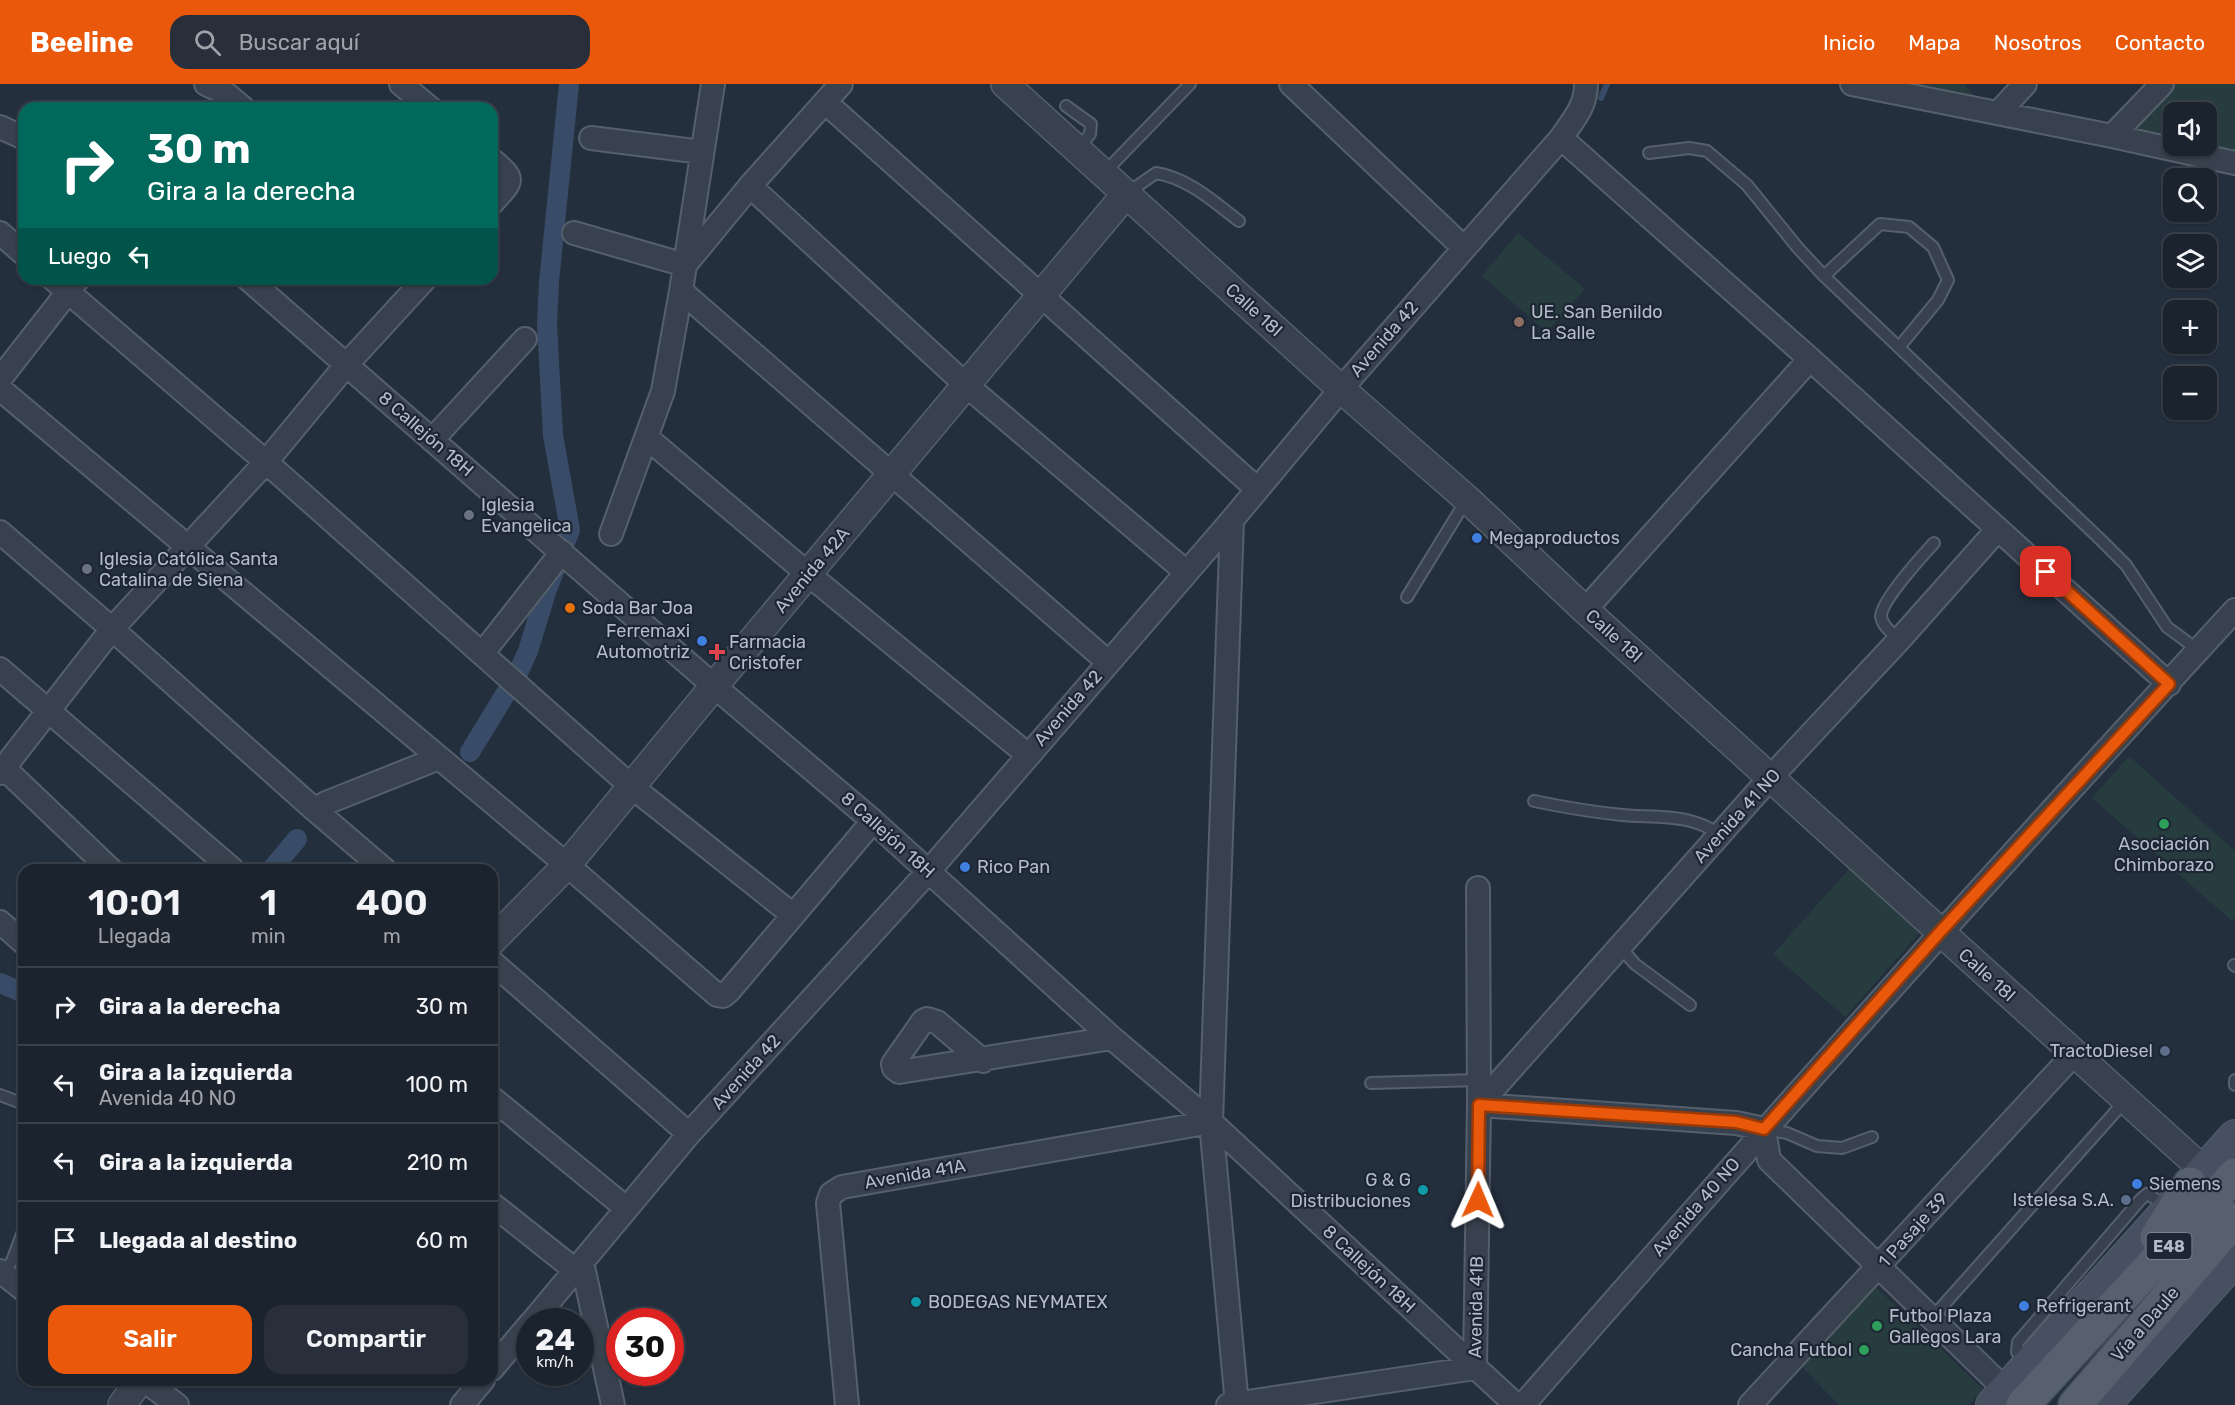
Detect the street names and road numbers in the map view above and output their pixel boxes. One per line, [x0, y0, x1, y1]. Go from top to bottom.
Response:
street label: Calle 18I [1221, 279, 1287, 341]
street label: Avenida 42 [1345, 297, 1423, 381]
street label: 8 Callejón 18H [374, 387, 478, 481]
street label: Avenida 42A [770, 523, 854, 617]
street label: Calle 18I [1581, 605, 1647, 667]
street label: Avenida 42 [1029, 666, 1107, 750]
street label: Avenida 41 NO [1689, 764, 1785, 868]
street label: 8 Callejón 18H [836, 787, 940, 883]
street label: Calle 18I [1954, 944, 2020, 1006]
street label: Avenida 42 [707, 1030, 785, 1114]
street label: Avenida 40 NO [1647, 1153, 1745, 1261]
street label: Avenida 41A [863, 1154, 967, 1194]
street label: 1 Pasaje 39 [1874, 1188, 1952, 1272]
street label: 8 Callejón 18H [1318, 1220, 1420, 1318]
road number: E48 [2146, 1233, 2192, 1259]
street label: Avenida 41B [1464, 1256, 1488, 1358]
street label: Vía a Daule [2106, 1282, 2184, 1366]

